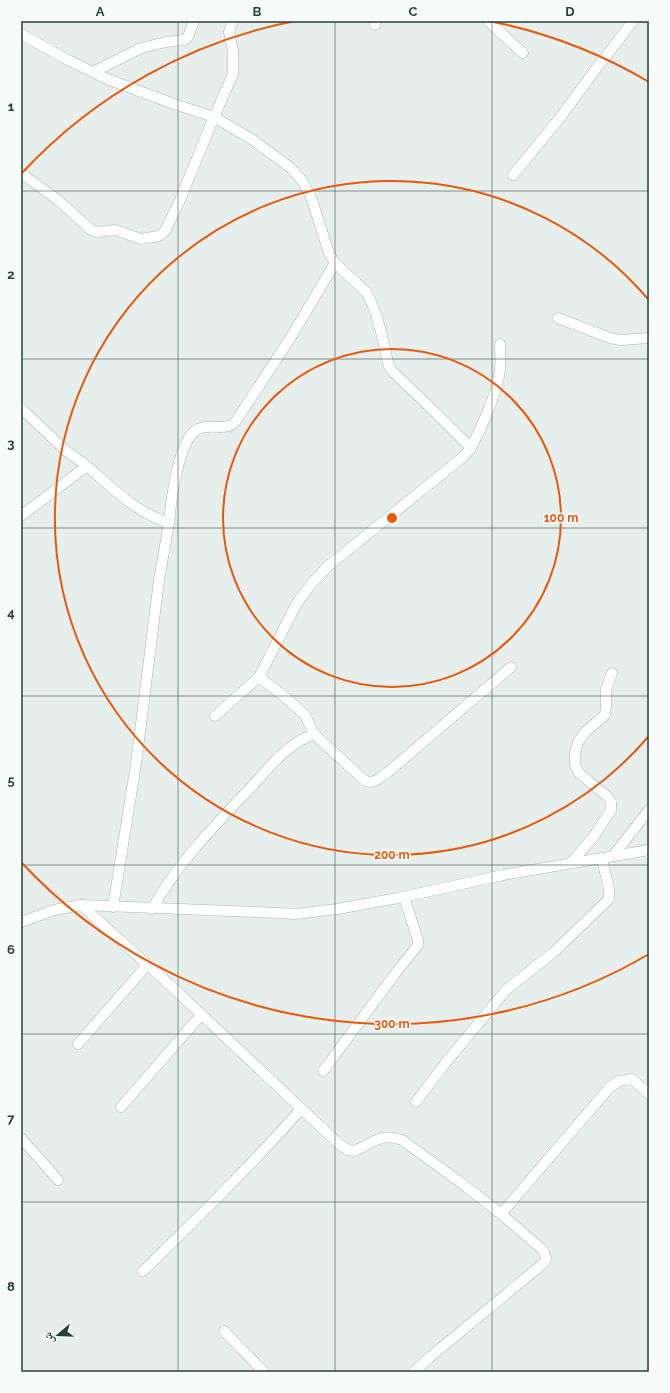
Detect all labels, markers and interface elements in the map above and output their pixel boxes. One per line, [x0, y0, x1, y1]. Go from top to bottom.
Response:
text: A [96, 4, 105, 19]
text: B [253, 4, 262, 19]
text: C [409, 4, 418, 19]
text: D [565, 4, 575, 19]
text: 1 [8, 99, 15, 114]
text: 2 [7, 267, 15, 282]
text: 3 [7, 436, 15, 451]
centre of rings [385, 511, 399, 525]
text: 100 m [544, 511, 578, 525]
text: 4 [7, 605, 15, 620]
text: 5 [7, 773, 15, 788]
text: 200 m [374, 848, 410, 862]
text: 6 [7, 942, 15, 957]
text: 300 m [374, 1017, 410, 1031]
text: 7 [7, 1111, 15, 1126]
text: 8 [7, 1279, 15, 1294]
north arrow [38, 1315, 78, 1355]
text: ش [41, 1330, 58, 1346]

